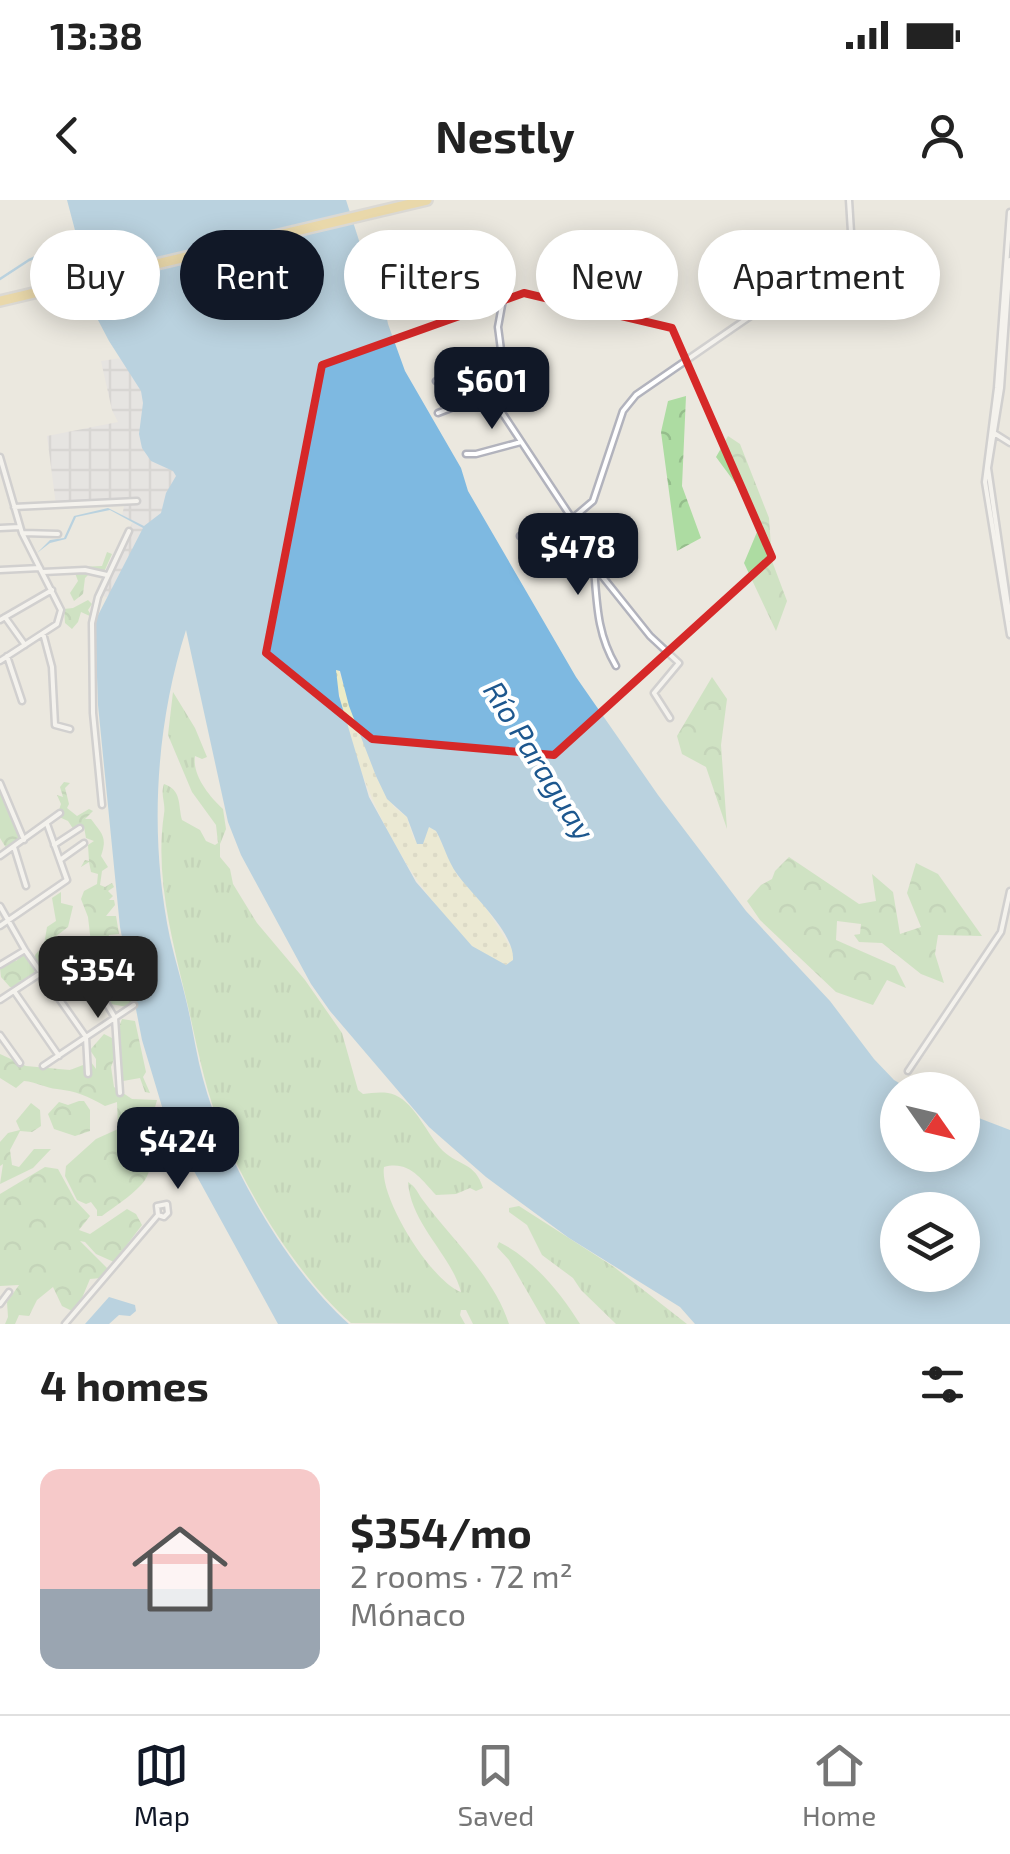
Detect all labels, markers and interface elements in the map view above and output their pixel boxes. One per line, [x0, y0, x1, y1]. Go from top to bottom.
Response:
text: 13:38 [50, 12, 143, 58]
icon: back [40, 108, 95, 163]
text: Nestly [435, 108, 575, 162]
icon: person [915, 108, 970, 163]
chip: Buy [30, 230, 160, 320]
chip: Rent [180, 230, 324, 320]
chip: Filters [344, 230, 516, 320]
chip: New [536, 230, 678, 320]
chip: Apartment [698, 230, 940, 320]
pin: $601 [433, 347, 551, 432]
text: $601 [456, 360, 528, 398]
pin: $478 [519, 513, 637, 598]
text: $478 [540, 526, 616, 564]
water label: Río Paraguay [476, 674, 603, 847]
pin: $354 [39, 936, 157, 1021]
text: $354 [61, 949, 135, 987]
north arrow [880, 1072, 980, 1172]
map controls [880, 1072, 980, 1292]
pin: $424 [119, 1107, 237, 1192]
text: $424 [139, 1120, 217, 1158]
button: layers [880, 1192, 980, 1292]
icon: filters [915, 1357, 970, 1412]
text: 4 homes [40, 1359, 209, 1409]
text: $354/mo [350, 1506, 532, 1556]
icon: home [120, 1509, 240, 1629]
text: 2 rooms · 72 m² [350, 1556, 573, 1594]
text: Mónaco [350, 1594, 466, 1632]
tab: Map [134, 1738, 190, 1832]
tab: Saved [458, 1738, 534, 1832]
tab: Home [802, 1738, 876, 1832]

